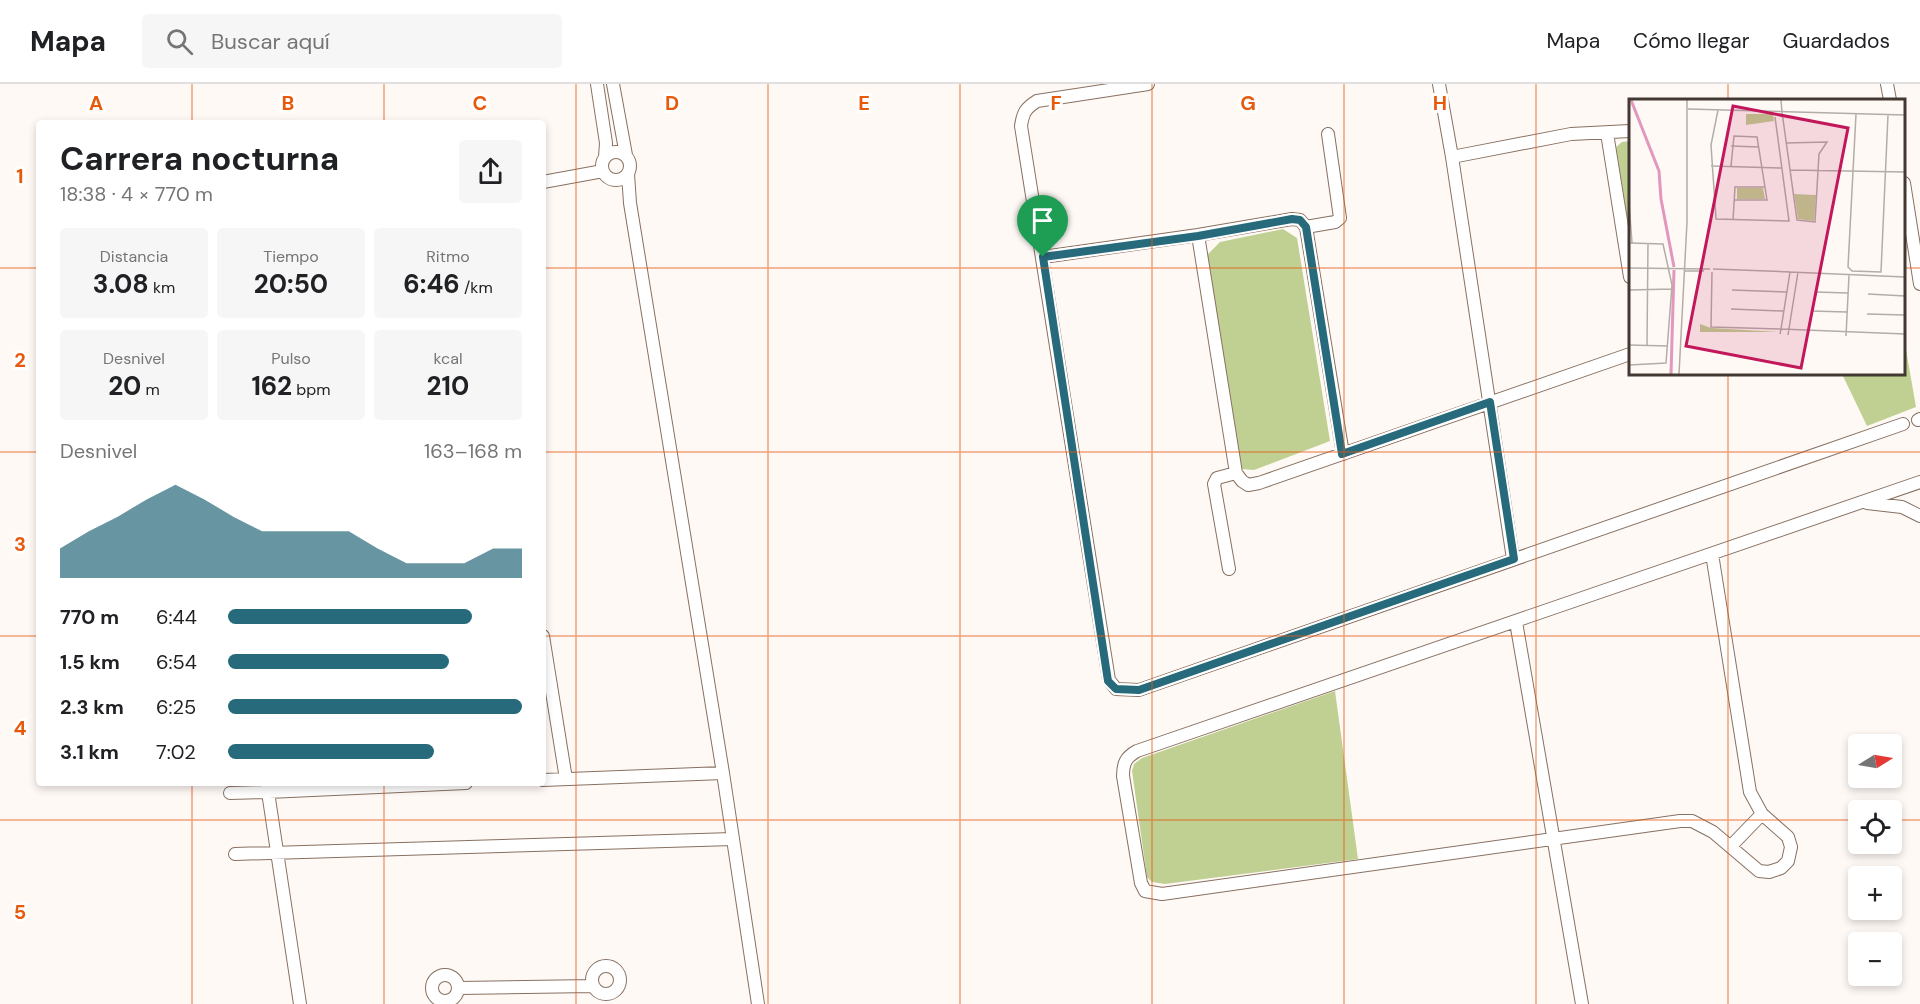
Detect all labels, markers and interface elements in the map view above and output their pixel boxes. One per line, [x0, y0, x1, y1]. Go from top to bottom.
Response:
search box [142, 14, 562, 68]
text: Mapa [30, 23, 106, 60]
icon: search [163, 25, 196, 58]
text: Buscar aquí [211, 27, 330, 56]
text: Mapa [1546, 27, 1600, 55]
text: Cómo llegar [1633, 27, 1750, 55]
text: Guardados [1783, 27, 1890, 55]
text: A [89, 90, 103, 116]
text: B [282, 90, 294, 116]
text: C [473, 90, 487, 116]
text: D [665, 90, 679, 116]
text: E [858, 90, 870, 116]
text: F [1050, 90, 1062, 116]
text: G [1240, 90, 1256, 116]
text: H [1433, 90, 1447, 116]
inset map [1629, 99, 1905, 375]
text: Carrera nocturna [60, 137, 339, 180]
button: share [459, 140, 522, 203]
text: 1 [16, 163, 24, 189]
text: 18:38 · 4 × 770 m [60, 181, 213, 207]
pin [1017, 195, 1068, 257]
icon: arrive [1026, 204, 1059, 237]
text: Distancia [100, 246, 168, 267]
text: Tiempo [263, 246, 319, 267]
text: Ritmo [426, 246, 470, 267]
text: 3.08 [93, 267, 149, 301]
text: 20:50 [254, 267, 328, 301]
text: 6:46 [403, 267, 460, 301]
text: km [149, 277, 175, 298]
text: /km [460, 277, 493, 298]
text: 2 [14, 347, 26, 373]
text: Desnivel [103, 348, 165, 369]
text: Pulso [271, 348, 311, 369]
text: kcal [434, 348, 462, 369]
text: 20 [108, 369, 141, 403]
text: 162 [251, 369, 292, 403]
text: 210 [427, 369, 469, 403]
text: m [141, 379, 160, 400]
text: bpm [292, 379, 331, 400]
text: Desnivel [60, 438, 137, 464]
text: 163–168 m [424, 438, 522, 464]
text: 3 [14, 531, 26, 557]
text: 770 m [60, 604, 119, 630]
text: 6:44 [156, 604, 197, 630]
text: 1.5 km [60, 649, 120, 675]
text: 6:54 [156, 649, 197, 675]
text: 2.3 km [60, 694, 124, 720]
text: 6:25 [156, 694, 196, 720]
text: 4 [14, 715, 27, 741]
north arrow [1848, 734, 1902, 788]
map controls [1848, 734, 1902, 986]
text: 3.1 km [60, 739, 119, 765]
text: 7:02 [156, 739, 196, 765]
button: locate [1848, 800, 1902, 854]
button: + [1848, 866, 1902, 920]
text: 5 [14, 899, 26, 925]
button: − [1848, 932, 1902, 986]

